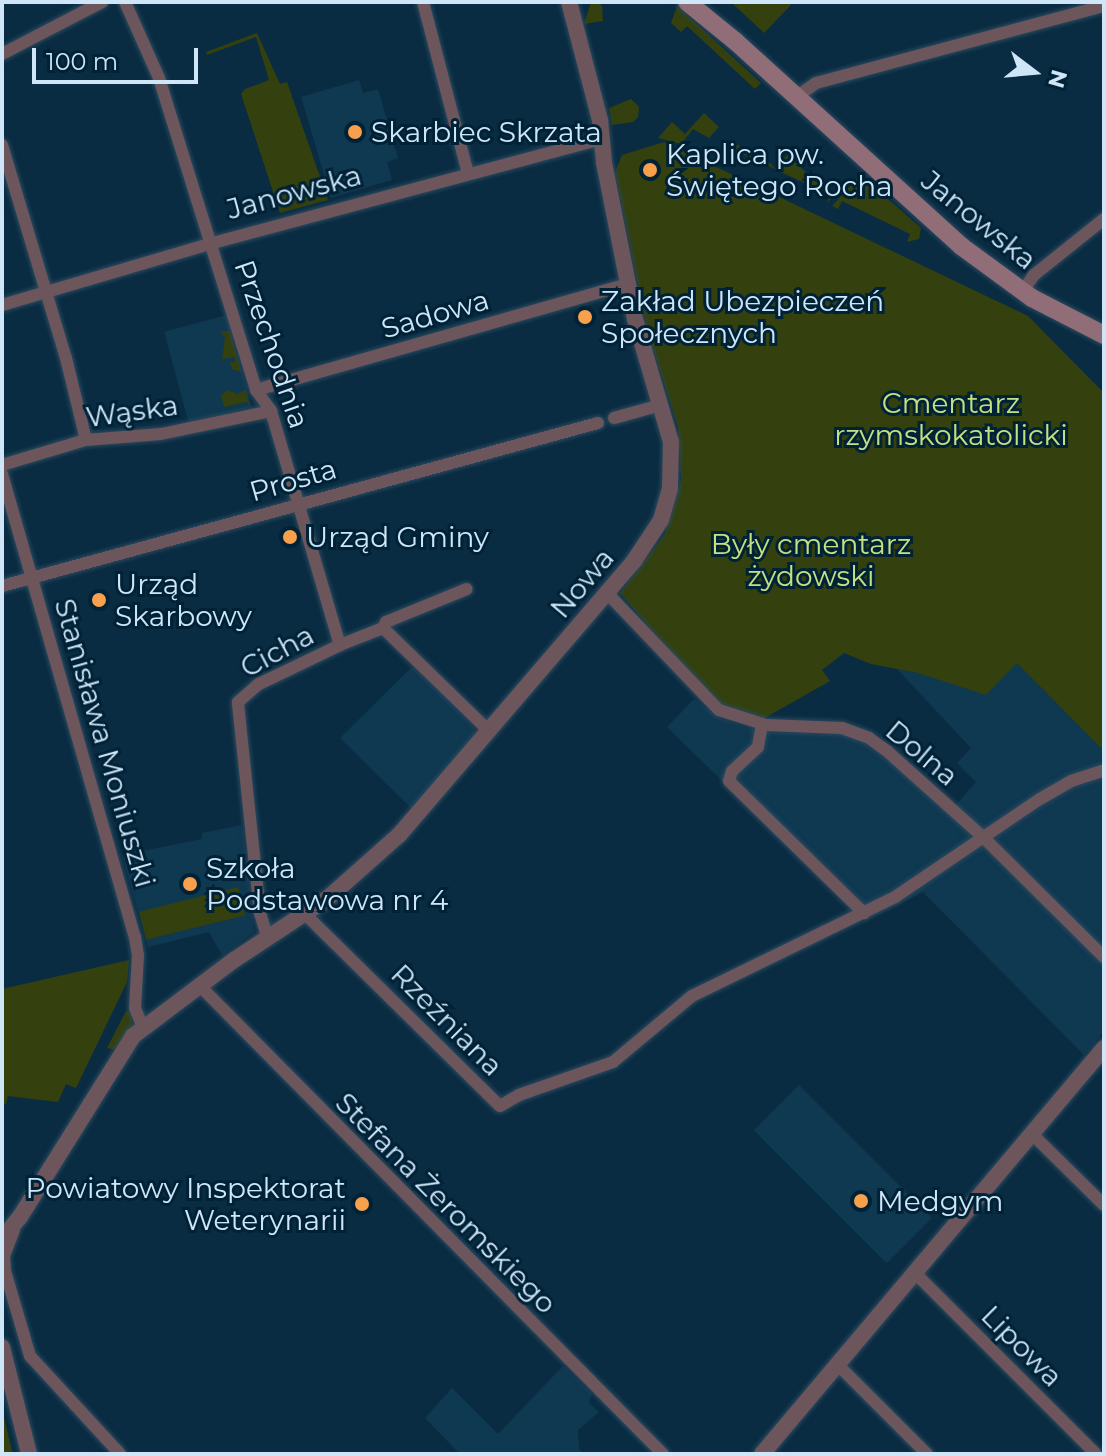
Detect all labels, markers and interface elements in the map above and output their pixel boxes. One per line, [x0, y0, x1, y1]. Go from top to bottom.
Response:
scale bar [36, 32, 202, 82]
north arrow [994, 32, 1074, 112]
text: 100 m [46, 47, 118, 76]
text: N [1042, 66, 1073, 91]
place label: Skarbiec Skrzata [371, 115, 602, 149]
marker: Skarbiec Skrzata [346, 123, 364, 141]
place label: Kaplica pw. Świętego Rocha [666, 137, 893, 203]
street label: Janowska [223, 158, 365, 226]
marker: Kaplica pw. Świętego Rocha [641, 161, 659, 179]
street label: Janowska [915, 164, 1043, 276]
street label: Przechodnia [228, 255, 316, 433]
street label: Sadowa [377, 283, 493, 345]
place label: Zakład Ubezpieczeń Społecznych [601, 284, 884, 350]
marker: Zakład Ubezpieczeń Społecznych [576, 308, 594, 326]
park label: Cmentarz rzymskokatolicki [834, 386, 1068, 452]
street label: Wąska [84, 388, 180, 434]
street label: Prosta [246, 452, 340, 508]
place label: Urząd Gminy [306, 520, 489, 554]
park label: Były cmentarz żydowski [711, 527, 911, 593]
marker: Urząd Gminy [281, 528, 299, 546]
street label: Nowa [543, 541, 621, 625]
place label: Urząd Skarbowy [115, 567, 252, 633]
marker: Urząd Skarbowy [90, 591, 108, 609]
street label: Stanisława Moniuszki [48, 595, 162, 891]
street label: Cicha [235, 618, 319, 684]
street label: Dolna [879, 713, 965, 793]
place label: Szkoła Podstawowa nr 4 [206, 851, 448, 917]
marker: Szkoła Podstawowa nr 4 [181, 875, 199, 893]
street label: Rzeźniana [384, 957, 510, 1083]
street label: Stefana Żeromskiego [329, 1086, 563, 1320]
place label: Powiatowy Inspektorat Weterynarii [25, 1171, 346, 1237]
place label: Medgym [877, 1184, 1004, 1218]
marker: Medgym [852, 1192, 870, 1210]
marker: Powiatowy Inspektorat Weterynarii [353, 1195, 371, 1213]
street label: Lipowa [975, 1299, 1069, 1393]

